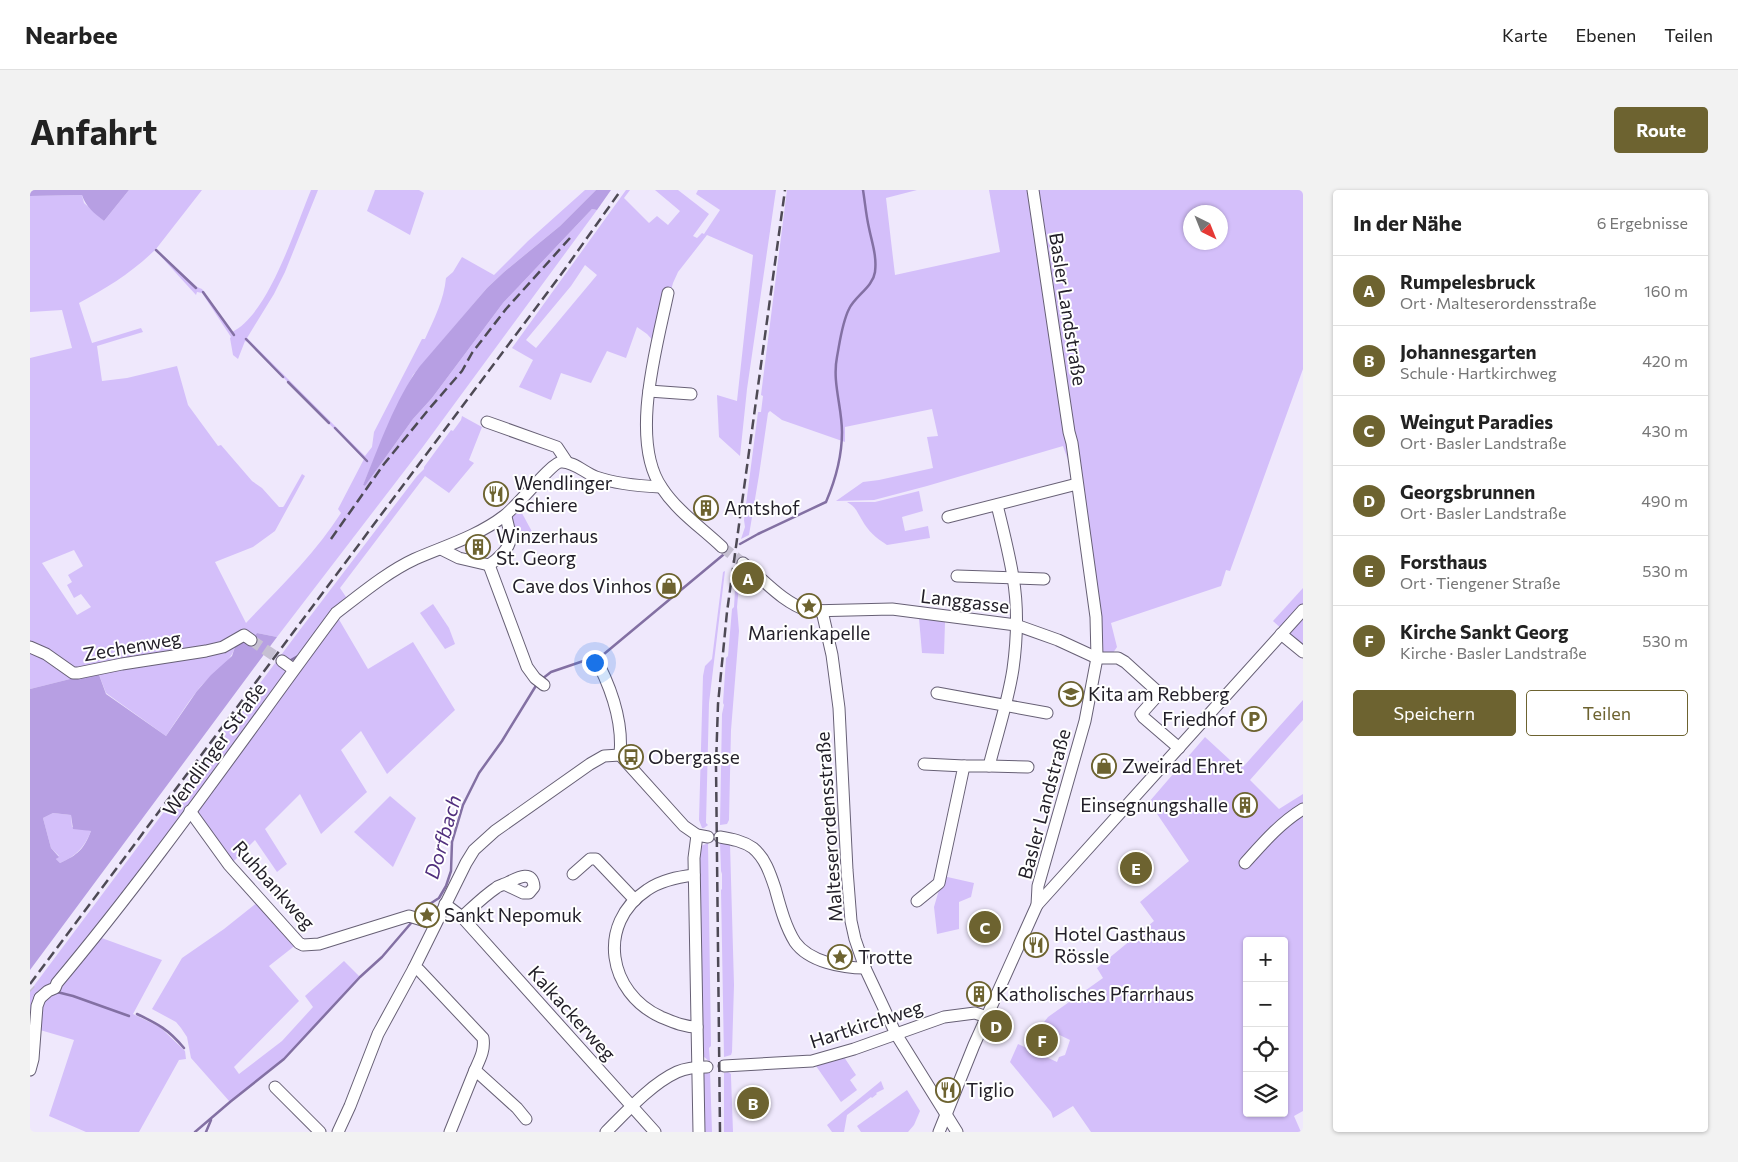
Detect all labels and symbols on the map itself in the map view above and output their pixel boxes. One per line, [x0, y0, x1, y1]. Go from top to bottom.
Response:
north arrow [1183, 205, 1228, 250]
street label: Basler Landstraße [1045, 231, 1092, 387]
place label: Wendlinger Schiere [514, 471, 613, 516]
restaurant icon: Wendlinger Schiere [483, 481, 509, 507]
building icon: Amtshof [693, 495, 719, 521]
place label: Amtshof [724, 496, 800, 519]
place label: Winzerhaus St. Georg [496, 524, 598, 569]
building icon: Winzerhaus St. Georg [465, 534, 491, 560]
pin: A [732, 559, 764, 597]
shop icon: Cave dos Vinhos [656, 573, 682, 599]
place label: Cave dos Vinhos [512, 574, 652, 597]
street label: Langgasse [919, 584, 1011, 617]
place icon: Marienkapelle [796, 593, 822, 619]
place label: Marienkapelle [748, 621, 870, 644]
street label: Zechenweg [81, 626, 183, 665]
your location [582, 650, 608, 676]
street label: Wendlinger Straße [157, 677, 270, 820]
school or university icon: Kita am Rebberg [1058, 681, 1084, 707]
place label: Kita am Rebberg [1088, 682, 1230, 705]
parking icon: Friedhof [1241, 706, 1267, 732]
place label: Friedhof [1162, 707, 1236, 730]
street label: Basler Landstraße [1012, 726, 1075, 882]
street label: Malteserordensstraße [810, 731, 847, 923]
bus stop icon: Obergasse [618, 744, 644, 770]
place label: Obergasse [648, 745, 740, 768]
shop icon: Zweirad Ehret [1091, 753, 1117, 779]
place label: Zweirad Ehret [1122, 754, 1243, 777]
water label: Dorfbach [419, 792, 465, 881]
building icon: Einsegnungshalle [1232, 792, 1258, 818]
place label: Einsegnungshalle [1080, 793, 1228, 816]
street label: Ruhbankweg [228, 835, 320, 934]
pin: E [1120, 849, 1152, 887]
place icon: Sankt Nepomuk [414, 902, 440, 928]
place label: Sankt Nepomuk [444, 903, 582, 926]
pin: C [969, 908, 1001, 946]
place label: Hotel Gasthaus Rössle [1054, 922, 1186, 967]
restaurant icon: Hotel Gasthaus Rössle [1023, 932, 1049, 958]
place icon: Trotte [827, 944, 853, 970]
place label: Trotte [858, 945, 913, 968]
street label: Kalkackerweg [524, 960, 621, 1065]
building icon: Katholisches Pfarrhaus [966, 981, 992, 1007]
place label: Katholisches Pfarrhaus [996, 982, 1194, 1005]
street label: Hartkirchweg [807, 994, 925, 1053]
pin: D [980, 1007, 1012, 1045]
pin: F [1026, 1021, 1058, 1059]
restaurant icon: Tiglio [935, 1077, 961, 1103]
place label: Tiglio [966, 1078, 1014, 1101]
pin: B [737, 1084, 769, 1122]

